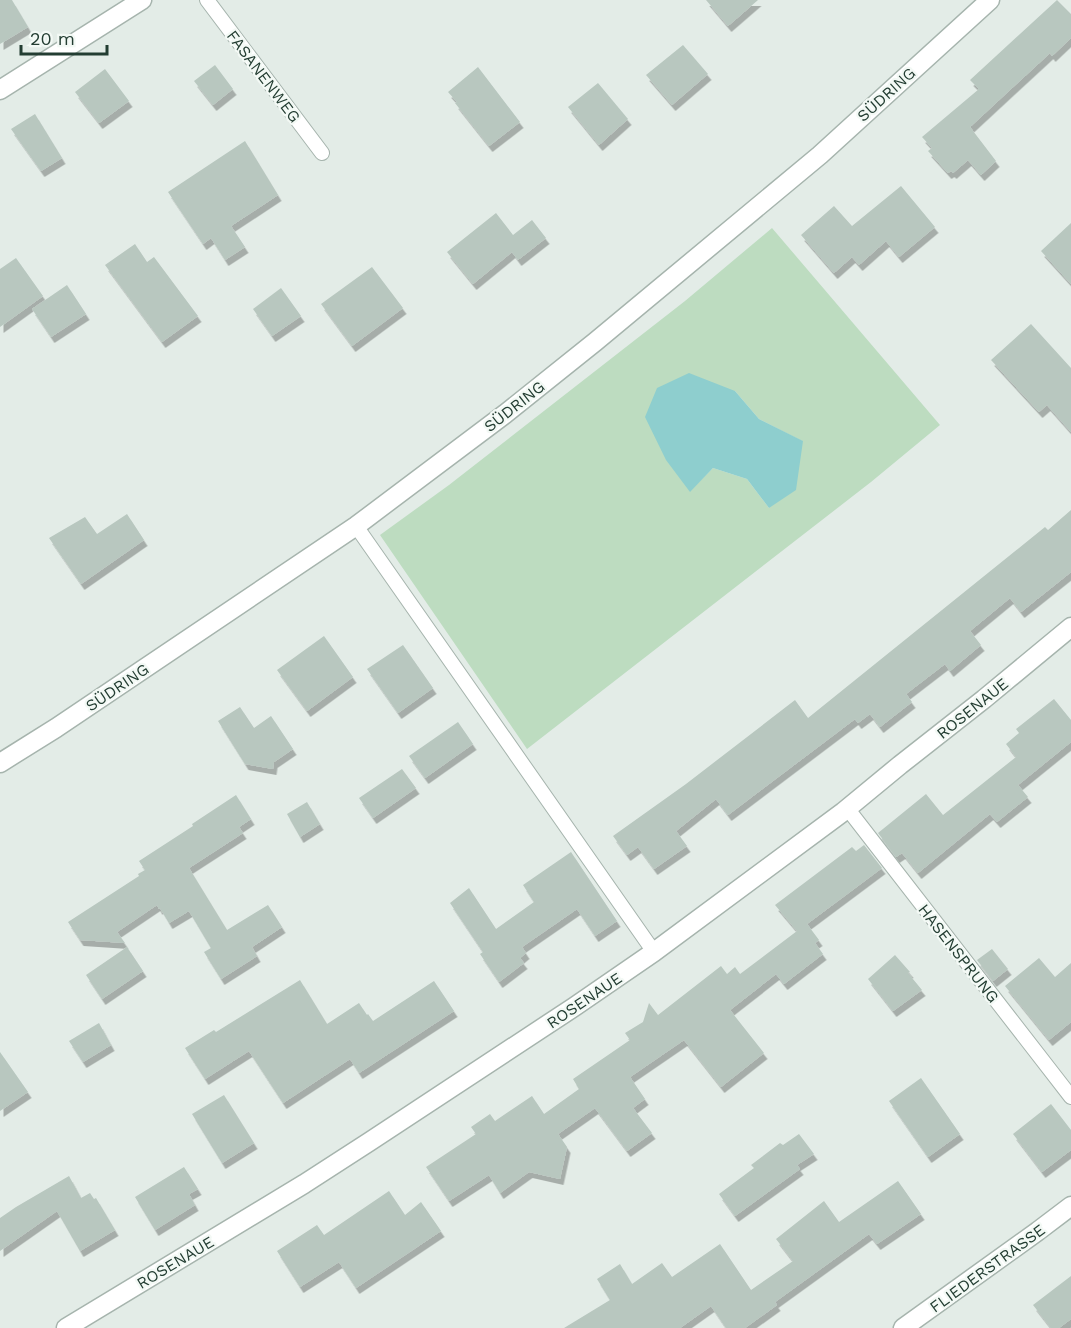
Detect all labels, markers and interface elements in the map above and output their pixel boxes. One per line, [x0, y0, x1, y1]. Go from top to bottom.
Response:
scale bar [21, 18, 106, 56]
street label: FASANENWEG [223, 27, 304, 126]
text: 20 m [30, 28, 75, 49]
street label: SÜDRING [853, 63, 919, 125]
street label: SÜDRING [480, 377, 548, 436]
street label: SÜDRING [82, 659, 152, 715]
street label: ROSENAUE [933, 674, 1012, 743]
street label: HASENSPRUNG [914, 900, 1003, 1006]
street label: ROSENAUE [543, 968, 625, 1032]
street label: FLIEDERSTRASSE [926, 1220, 1049, 1317]
street label: ROSENAUE [133, 1232, 217, 1293]

